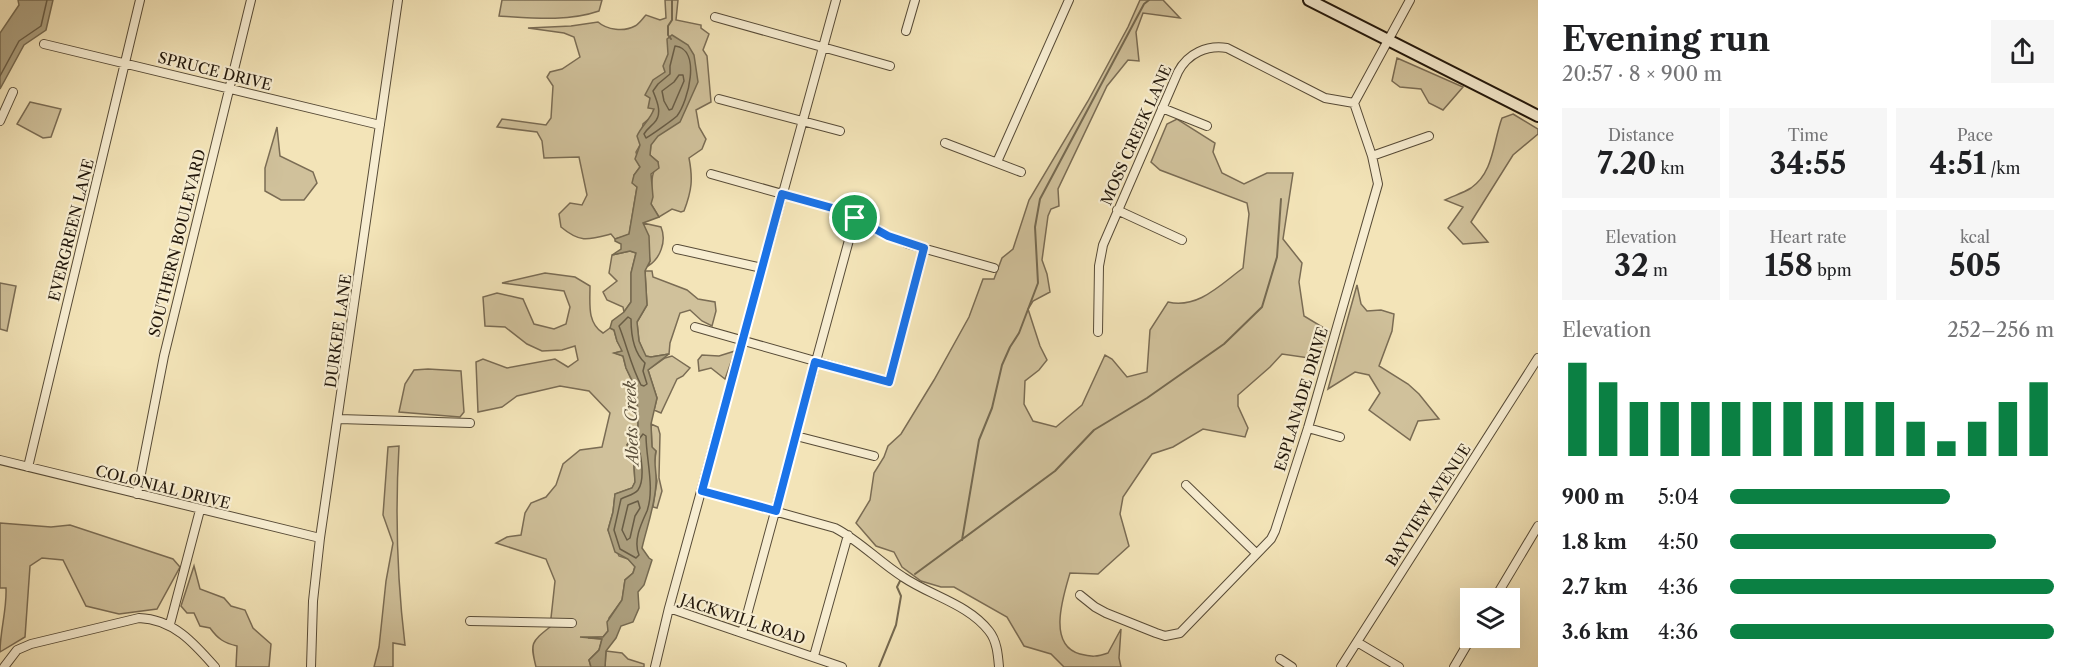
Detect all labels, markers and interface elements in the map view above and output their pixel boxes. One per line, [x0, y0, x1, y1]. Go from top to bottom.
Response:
text: Evening run [1562, 19, 1770, 60]
button: share [1991, 20, 2054, 83]
street label: SPRUCE DRIVE [156, 48, 274, 94]
street label: MOSS CREEK LANE [1096, 62, 1176, 208]
text: 20:57 · 8 × 900 m [1562, 62, 1722, 86]
text: Distance [1608, 125, 1674, 145]
text: Time [1788, 125, 1828, 145]
text: Pace [1957, 125, 1993, 145]
text: 7.20 [1597, 145, 1656, 182]
text: 34:55 [1770, 145, 1846, 182]
text: 4:51 [1930, 145, 1986, 182]
street label: SOUTHERN BOULEVARD [144, 147, 210, 339]
street label: EVERGREEN LANE [44, 157, 98, 303]
text: km [1656, 158, 1685, 178]
text: /km [1986, 158, 2020, 178]
pin [829, 192, 880, 243]
icon: arrive [838, 201, 871, 234]
text: Elevation [1605, 227, 1677, 247]
text: Heart rate [1769, 227, 1847, 247]
text: kcal [1960, 227, 1990, 247]
text: 32 [1614, 247, 1649, 284]
text: 158 [1764, 247, 1813, 284]
text: 505 [1949, 247, 2001, 284]
text: m [1649, 260, 1668, 280]
text: bpm [1813, 260, 1852, 280]
street label: DURKEE LANE [321, 273, 355, 389]
text: Elevation [1562, 318, 1651, 342]
text: 252–256 m [1947, 318, 2054, 342]
street label: ESPLANADE DRIVE [1270, 325, 1332, 473]
water label: Abets Creek [619, 380, 643, 469]
street label: BAYVIEW AVENUE [1381, 440, 1475, 570]
street label: COLONIAL DRIVE [94, 461, 232, 513]
text: 900 m [1562, 485, 1624, 509]
text: 5:04 [1658, 485, 1699, 509]
text: 1.8 km [1562, 530, 1627, 554]
text: 4:50 [1658, 530, 1699, 554]
text: 2.7 km [1562, 575, 1628, 599]
text: 4:36 [1658, 575, 1698, 599]
map controls [1460, 588, 1520, 648]
button: layers [1460, 588, 1520, 648]
street label: JACKWILL ROAD [676, 589, 808, 648]
text: 3.6 km [1562, 620, 1629, 644]
text: 4:36 [1658, 620, 1698, 644]

